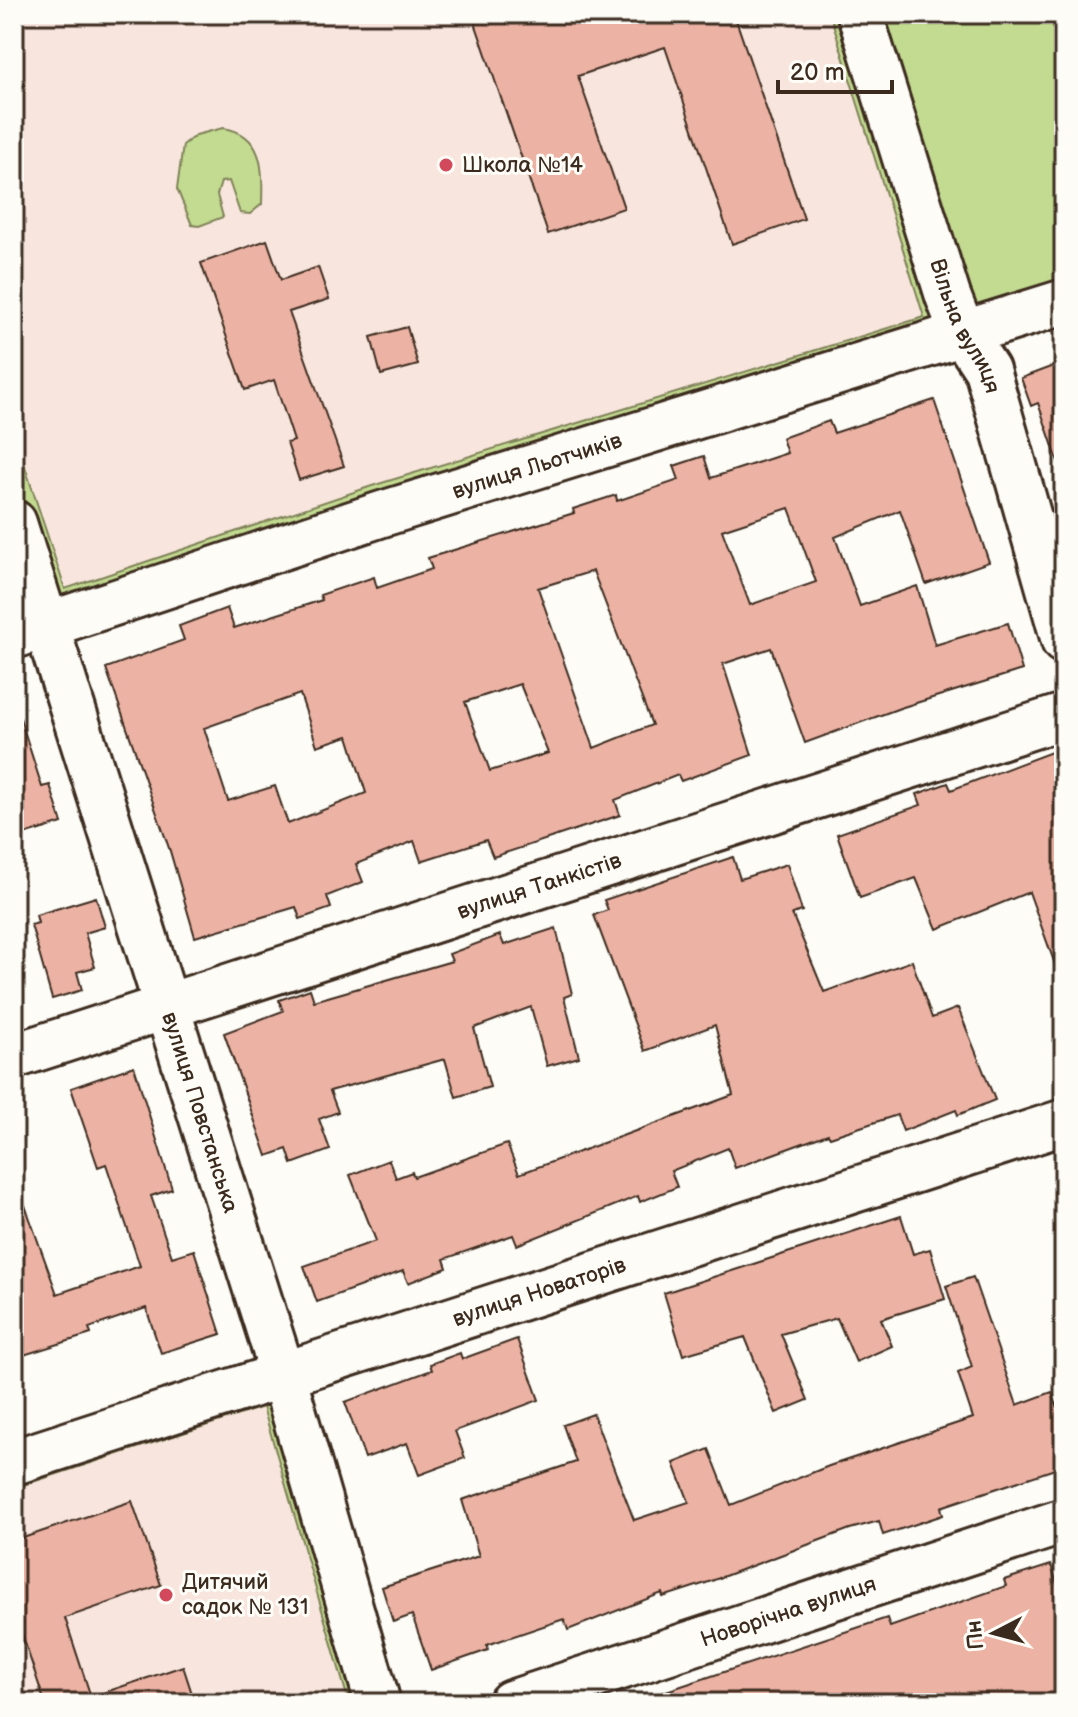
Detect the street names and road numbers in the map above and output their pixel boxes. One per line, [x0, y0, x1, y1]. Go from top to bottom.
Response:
street label: Вільна вулиця [924, 255, 1006, 396]
street label: вулиця Льотчиків [449, 427, 626, 505]
street label: вулиця Танкістів [454, 847, 625, 925]
street label: вулиця Повстанська [156, 1009, 244, 1216]
street label: вулиця Новаторів [449, 1251, 630, 1333]
street label: Новорічна вулиця [697, 1570, 880, 1653]

